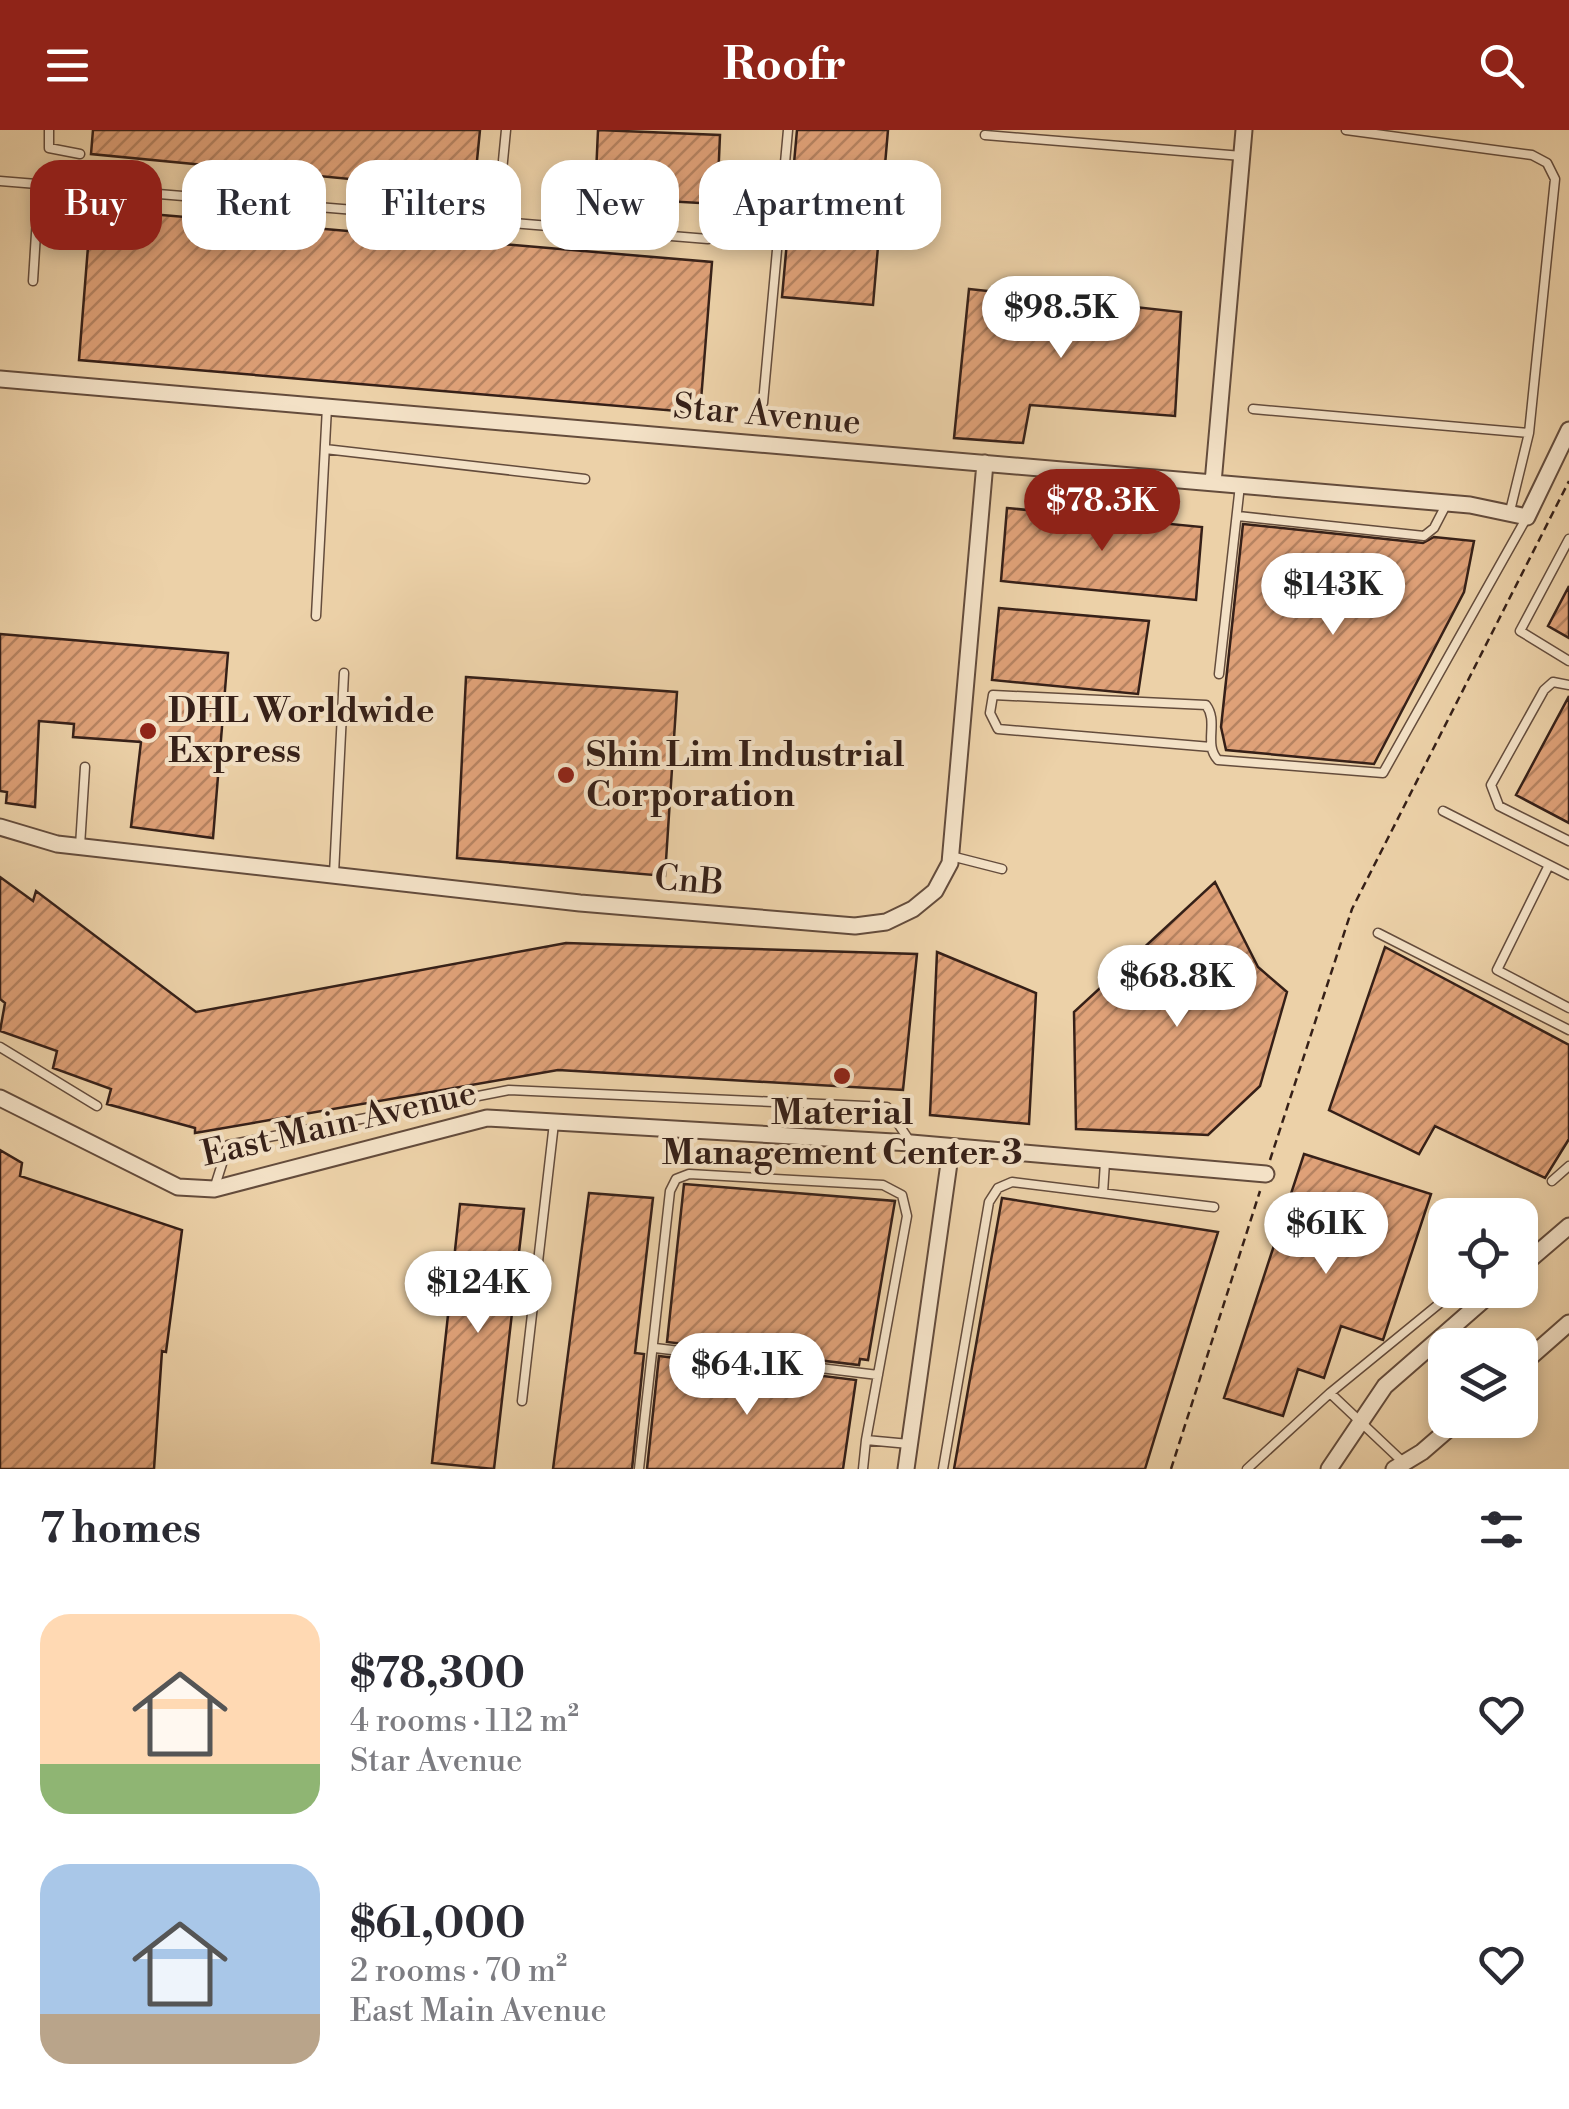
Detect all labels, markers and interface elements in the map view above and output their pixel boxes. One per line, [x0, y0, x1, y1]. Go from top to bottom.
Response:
text: Roofr [723, 37, 846, 94]
icon: menu [40, 38, 95, 93]
icon: search [1474, 38, 1529, 93]
chip: Buy [30, 160, 162, 250]
chip: Rent [182, 160, 326, 250]
chip: Filters [346, 160, 521, 250]
chip: New [541, 160, 679, 250]
chip: Apartment [699, 160, 941, 250]
pin: $98.5K [980, 276, 1142, 361]
text: $98.5K [1004, 288, 1118, 328]
street label: Star Avenue [671, 385, 863, 445]
pin: $78.3K [1021, 469, 1183, 554]
text: $78.3K [1046, 481, 1158, 521]
pin: $143K [1263, 553, 1403, 638]
text: $143K [1283, 565, 1383, 605]
place label: DHL Worldwide Express [168, 690, 434, 773]
marker: DHL Worldwide Express [137, 720, 159, 742]
place label: Shin Lim Industrial Corporation [586, 734, 905, 817]
marker: Shin Lim Industrial Corporation [555, 764, 577, 786]
street label: CnB [653, 857, 725, 905]
pin: $68.8K [1096, 945, 1258, 1030]
text: $68.8K [1120, 957, 1234, 997]
marker: Material Management Center 3 [831, 1065, 853, 1087]
street label: East Main Avenue [197, 1071, 481, 1177]
place label: Material Management Center 3 [661, 1092, 1023, 1175]
pin: $61K [1267, 1192, 1385, 1277]
map controls [1428, 1198, 1538, 1438]
button: locate [1428, 1198, 1538, 1308]
text: $61K [1286, 1204, 1366, 1244]
pin: $124K [408, 1251, 548, 1336]
text: $124K [427, 1263, 529, 1303]
button: layers [1428, 1328, 1538, 1438]
pin: $64.1K [666, 1333, 828, 1418]
text: $64.1K [691, 1345, 803, 1385]
icon: filters [1474, 1502, 1529, 1557]
text: 7 homes [40, 1503, 201, 1556]
text: $78,300 [350, 1648, 525, 1701]
icon: home [120, 1654, 240, 1774]
icon: heart [1474, 1687, 1529, 1742]
text: 4 rooms · 112 m² [350, 1701, 579, 1741]
text: Star Avenue [350, 1741, 522, 1781]
text: $61,000 [350, 1898, 525, 1951]
icon: home [120, 1904, 240, 2024]
icon: heart [1474, 1937, 1529, 1992]
text: 2 rooms · 70 m² [350, 1951, 567, 1991]
text: East Main Avenue [350, 1991, 607, 2031]

